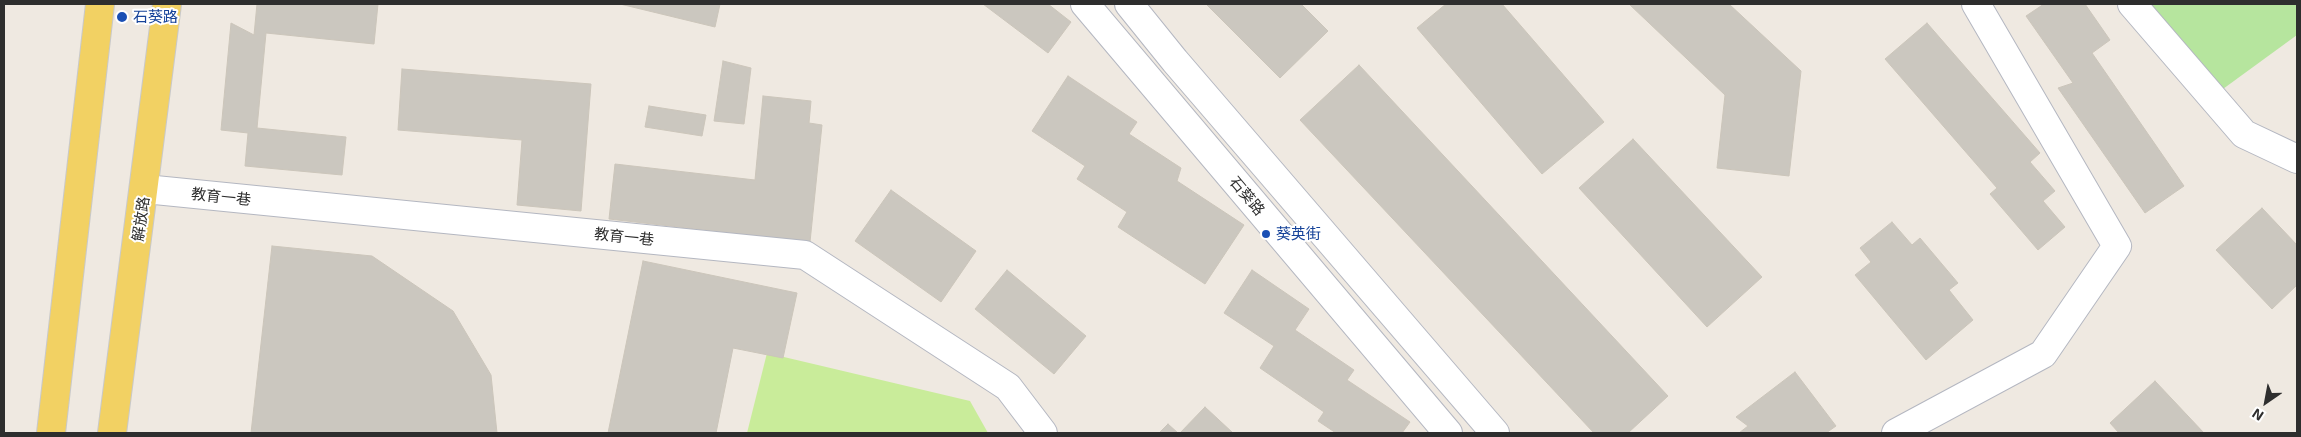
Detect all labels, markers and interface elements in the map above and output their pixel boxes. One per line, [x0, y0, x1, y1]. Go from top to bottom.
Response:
place label: 石葵路 [133, 8, 178, 26]
marker: 石葵路 [115, 10, 129, 24]
street label: 石葵路 [1226, 173, 1268, 219]
street label: 教育一巷 [190, 185, 252, 209]
street label: 解放路 [129, 195, 153, 243]
street label: 教育一巷 [593, 225, 655, 249]
place label: 葵英街 [1276, 225, 1321, 243]
marker: 葵英街 [1260, 228, 1272, 240]
north arrow [2241, 377, 2291, 427]
text: N [2249, 405, 2266, 425]

